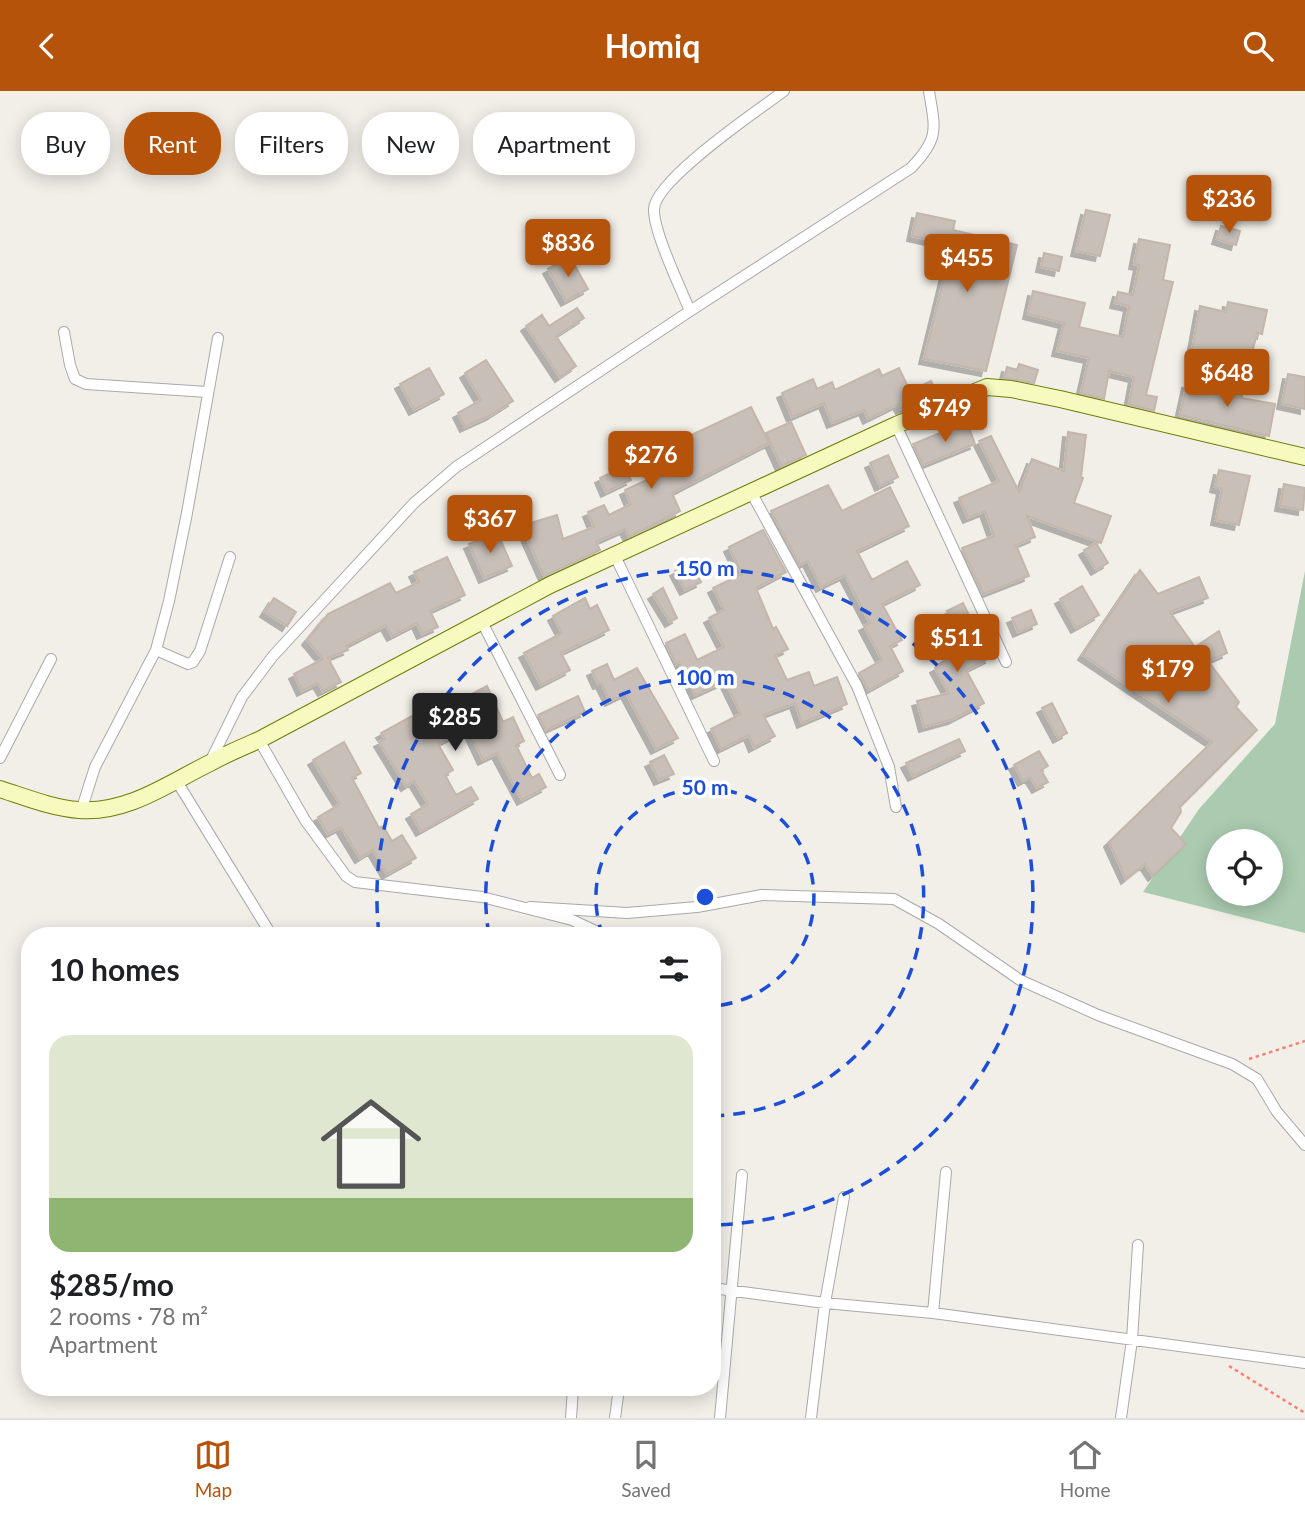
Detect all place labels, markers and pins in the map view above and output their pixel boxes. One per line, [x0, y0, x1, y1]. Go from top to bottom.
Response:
pin: $236 [1188, 176, 1270, 235]
pin: $836 [527, 219, 609, 279]
pin: $455 [926, 235, 1008, 294]
pin: $648 [1186, 349, 1268, 409]
pin: $749 [904, 385, 986, 444]
pin: $276 [610, 431, 692, 491]
pin: $367 [449, 496, 531, 555]
pin: $511 [916, 615, 998, 674]
pin: $179 [1127, 645, 1209, 705]
pin: $285 [414, 693, 496, 753]
centre of rings [693, 885, 717, 909]

